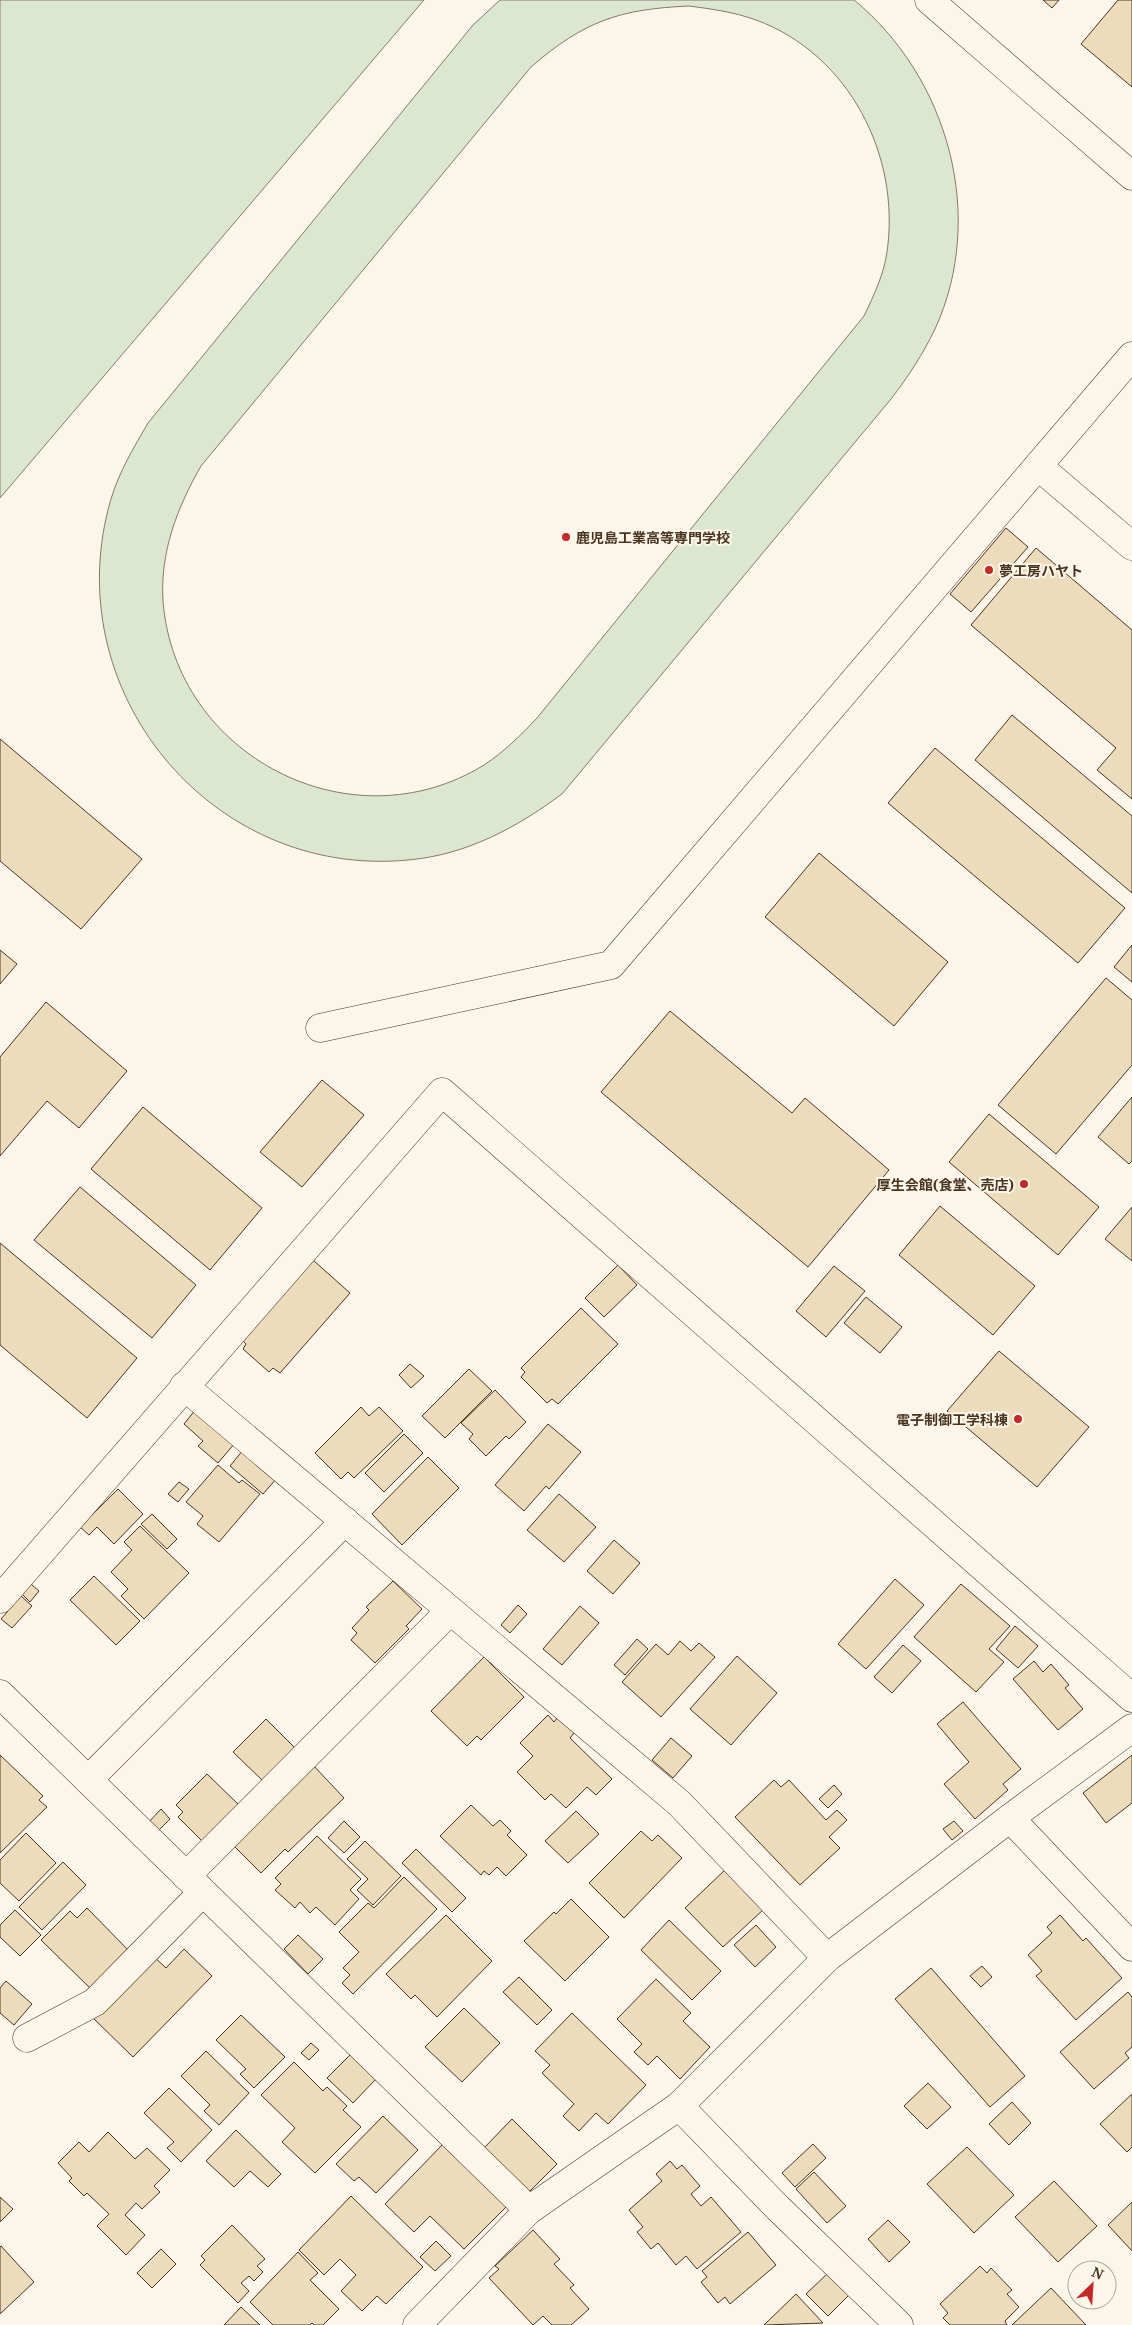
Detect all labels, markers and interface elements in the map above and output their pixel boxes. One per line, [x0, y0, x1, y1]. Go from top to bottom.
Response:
place label: 鹿児島工業高等専門学校 [576, 528, 730, 547]
marker: 鹿児島工業高等専門学校 [560, 531, 572, 543]
place label: 夢工房ハヤト [999, 561, 1083, 580]
marker: 夢工房ハヤト [983, 564, 995, 576]
place label: 厚生会館(食堂、売店) [877, 1175, 1014, 1194]
marker: 厚生会館(食堂、売店) [1018, 1178, 1030, 1190]
place label: 電子制御工学科棟 [896, 1410, 1008, 1429]
marker: 電子制御工学科棟 [1012, 1413, 1024, 1425]
north arrow [1067, 2260, 1117, 2310]
text: N [1089, 2262, 1107, 2284]

